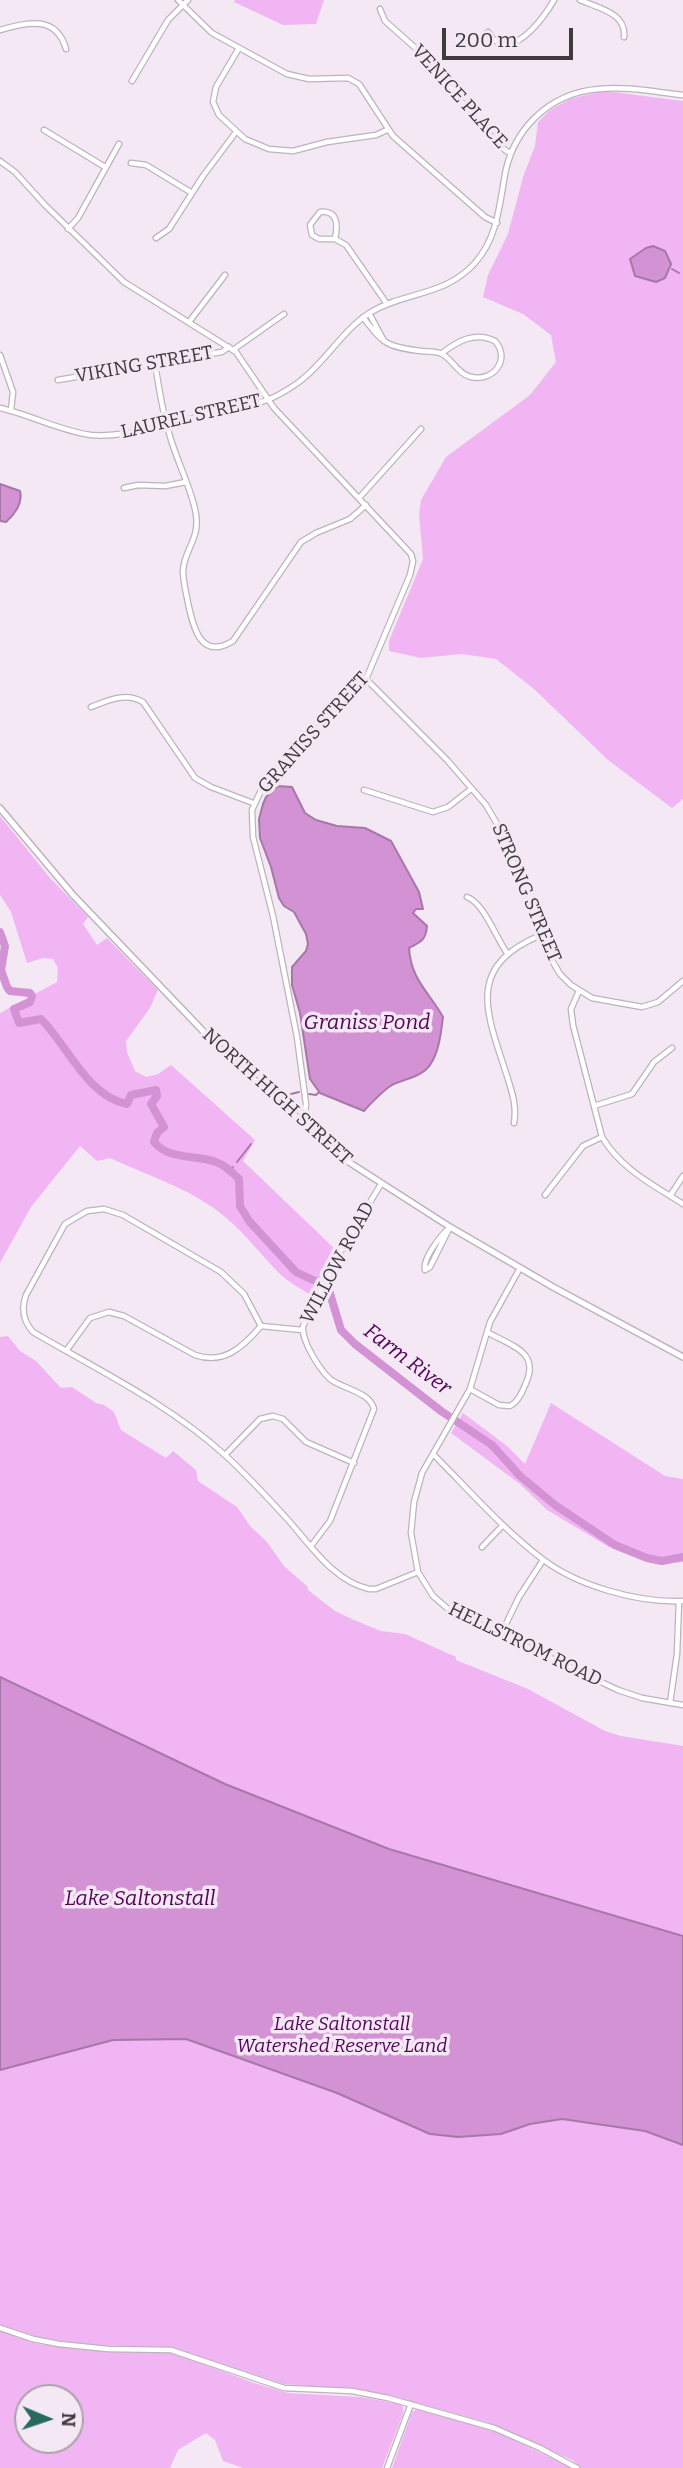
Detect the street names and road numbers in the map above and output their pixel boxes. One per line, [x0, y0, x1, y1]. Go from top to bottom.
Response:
street label: VENICE PLACE [406, 40, 512, 154]
street label: VIKING STREET [73, 342, 215, 388]
street label: LAUREL STREET [119, 390, 263, 444]
street label: GRANISS STREET [254, 668, 374, 798]
street label: STRONG STREET [486, 820, 566, 966]
street label: NORTH HIGH STREET [197, 1024, 357, 1170]
street label: WILLOW ROAD [296, 1198, 380, 1328]
street label: HELLSTROM ROAD [444, 1598, 606, 1692]

